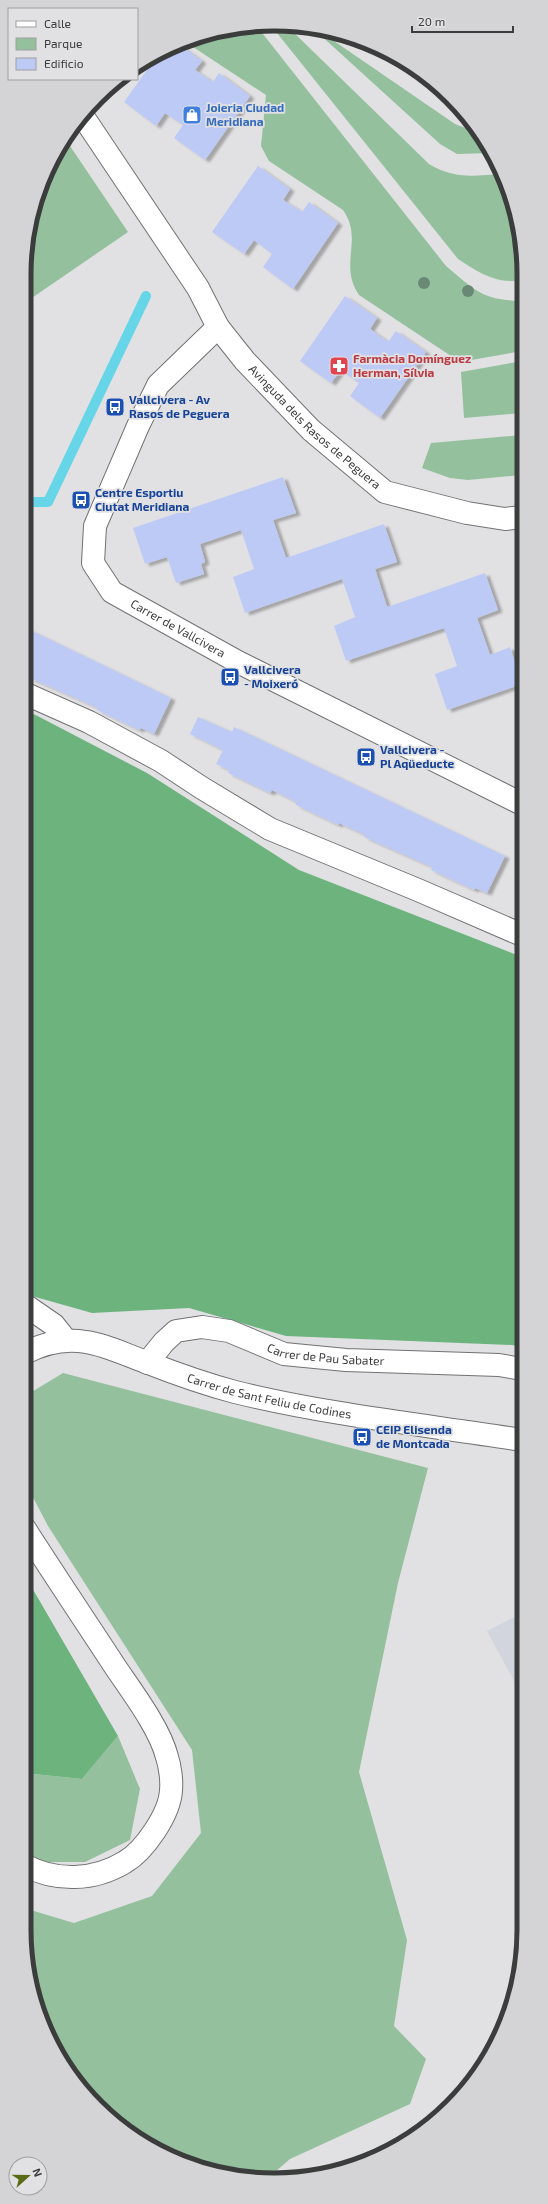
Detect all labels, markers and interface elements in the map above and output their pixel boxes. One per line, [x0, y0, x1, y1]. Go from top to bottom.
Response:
legend [8, 8, 138, 80]
scale bar [412, 8, 513, 34]
text: 20 m [418, 14, 445, 28]
text: Calle [44, 16, 71, 30]
text: Parque [44, 36, 82, 50]
text: Edificio [44, 56, 84, 70]
place label: Joieria Ciudad Meridiana [206, 100, 284, 128]
shop icon: Joieria Ciudad Meridiana [181, 104, 203, 126]
place label: Farmàcia Domínguez Herman, Sílvia [353, 351, 471, 379]
pharmacy icon: Farmàcia Domínguez Herman, Sílvia [328, 355, 350, 377]
street label: Avinguda dels Rasos de Peguera [246, 361, 384, 491]
place label: Vallcivera - Av Rasos de Peguera [129, 392, 230, 420]
bus stop icon: Vallcivera - Av Rasos de Peguera [104, 396, 126, 418]
place label: Centre Esportiu Ciutat Meridiana [95, 485, 189, 513]
bus stop icon: Centre Esportiu Ciutat Meridiana [70, 489, 92, 511]
street label: Carrer de Vallcivera [129, 596, 228, 660]
place label: Vallcivera - Moixeró [244, 662, 301, 690]
bus stop icon: Vallcivera - Moixeró [219, 666, 241, 688]
place label: Vallcivera - Pl Aqüeducte [380, 742, 455, 770]
bus stop icon: Vallcivera - Pl Aqüeducte [355, 746, 377, 768]
street label: Carrer de Pau Sabater [265, 1340, 385, 1367]
street label: Carrer de Sant Feliu de Codines [186, 1370, 353, 1421]
place label: CEIP Elisenda de Montcada [376, 1422, 452, 1450]
bus stop icon: CEIP Elisenda de Montcada [351, 1426, 373, 1448]
north arrow [8, 2156, 48, 2196]
text: N [30, 2166, 45, 2178]

